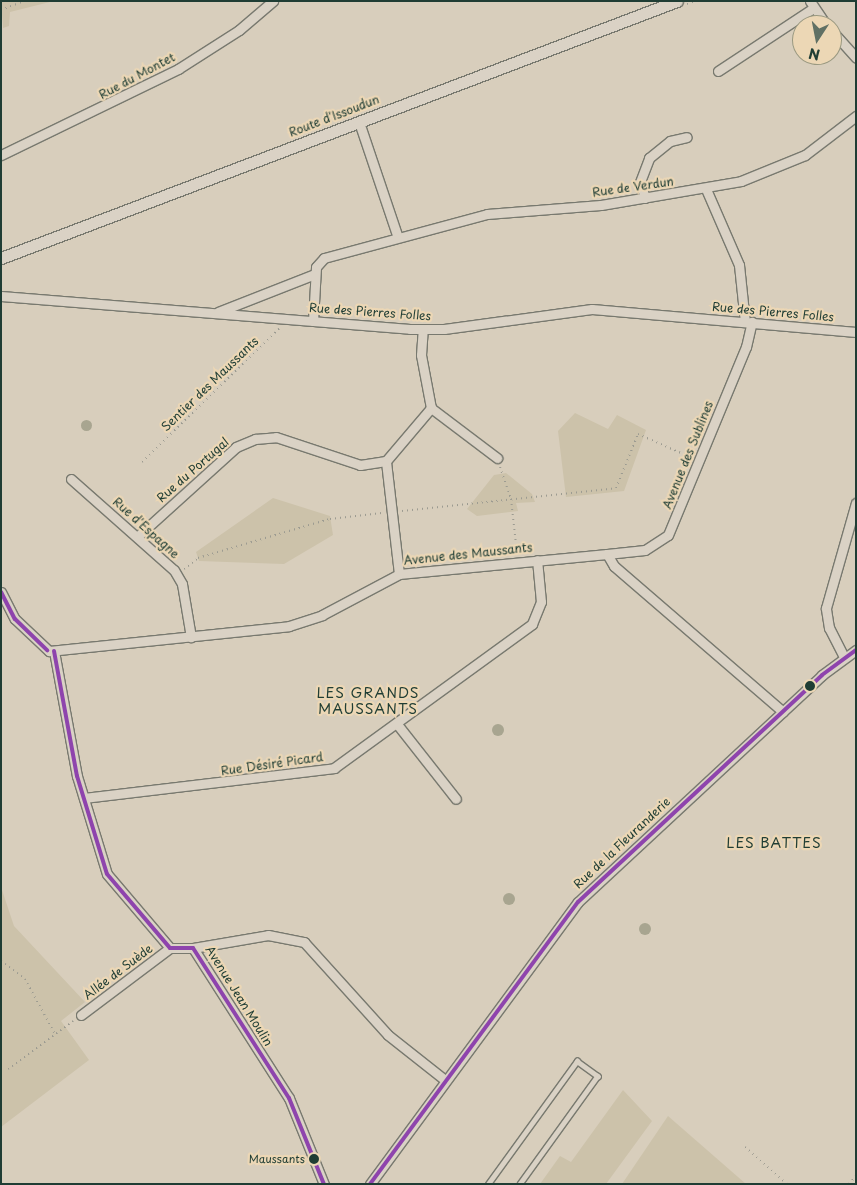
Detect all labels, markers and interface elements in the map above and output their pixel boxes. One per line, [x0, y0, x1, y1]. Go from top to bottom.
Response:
north arrow [792, 15, 842, 65]
text: N [807, 43, 822, 66]
street label: Rue du Montet [96, 50, 178, 102]
street label: Route d'Issoudun [286, 92, 382, 140]
street label: Rue de Verdun [591, 174, 675, 200]
street label: Rue des Pierres Folles [711, 299, 835, 325]
street label: Rue des Pierres Folles [308, 300, 432, 324]
street label: Sentier des Maussants [158, 334, 262, 434]
street label: Avenue des Sublines [660, 399, 716, 511]
street label: Rue du Portugal [153, 434, 233, 506]
street label: Rue d'Espagne [110, 494, 182, 562]
street label: Avenue des Maussants [403, 540, 533, 568]
unlabelled marker [805, 681, 815, 691]
district label: LES GRANDS MAUSSANTS [315, 685, 421, 718]
street label: Rue Désiré Picard [219, 750, 325, 778]
street label: Rue de la Fleuranderie [570, 793, 674, 893]
district label: LES BATTES [725, 835, 823, 851]
street label: Allée de Suède [80, 941, 156, 1003]
street label: Avenue Jean Moulin [202, 943, 276, 1049]
place label: Maussants [249, 1152, 305, 1166]
marker: Maussants [309, 1154, 319, 1164]

